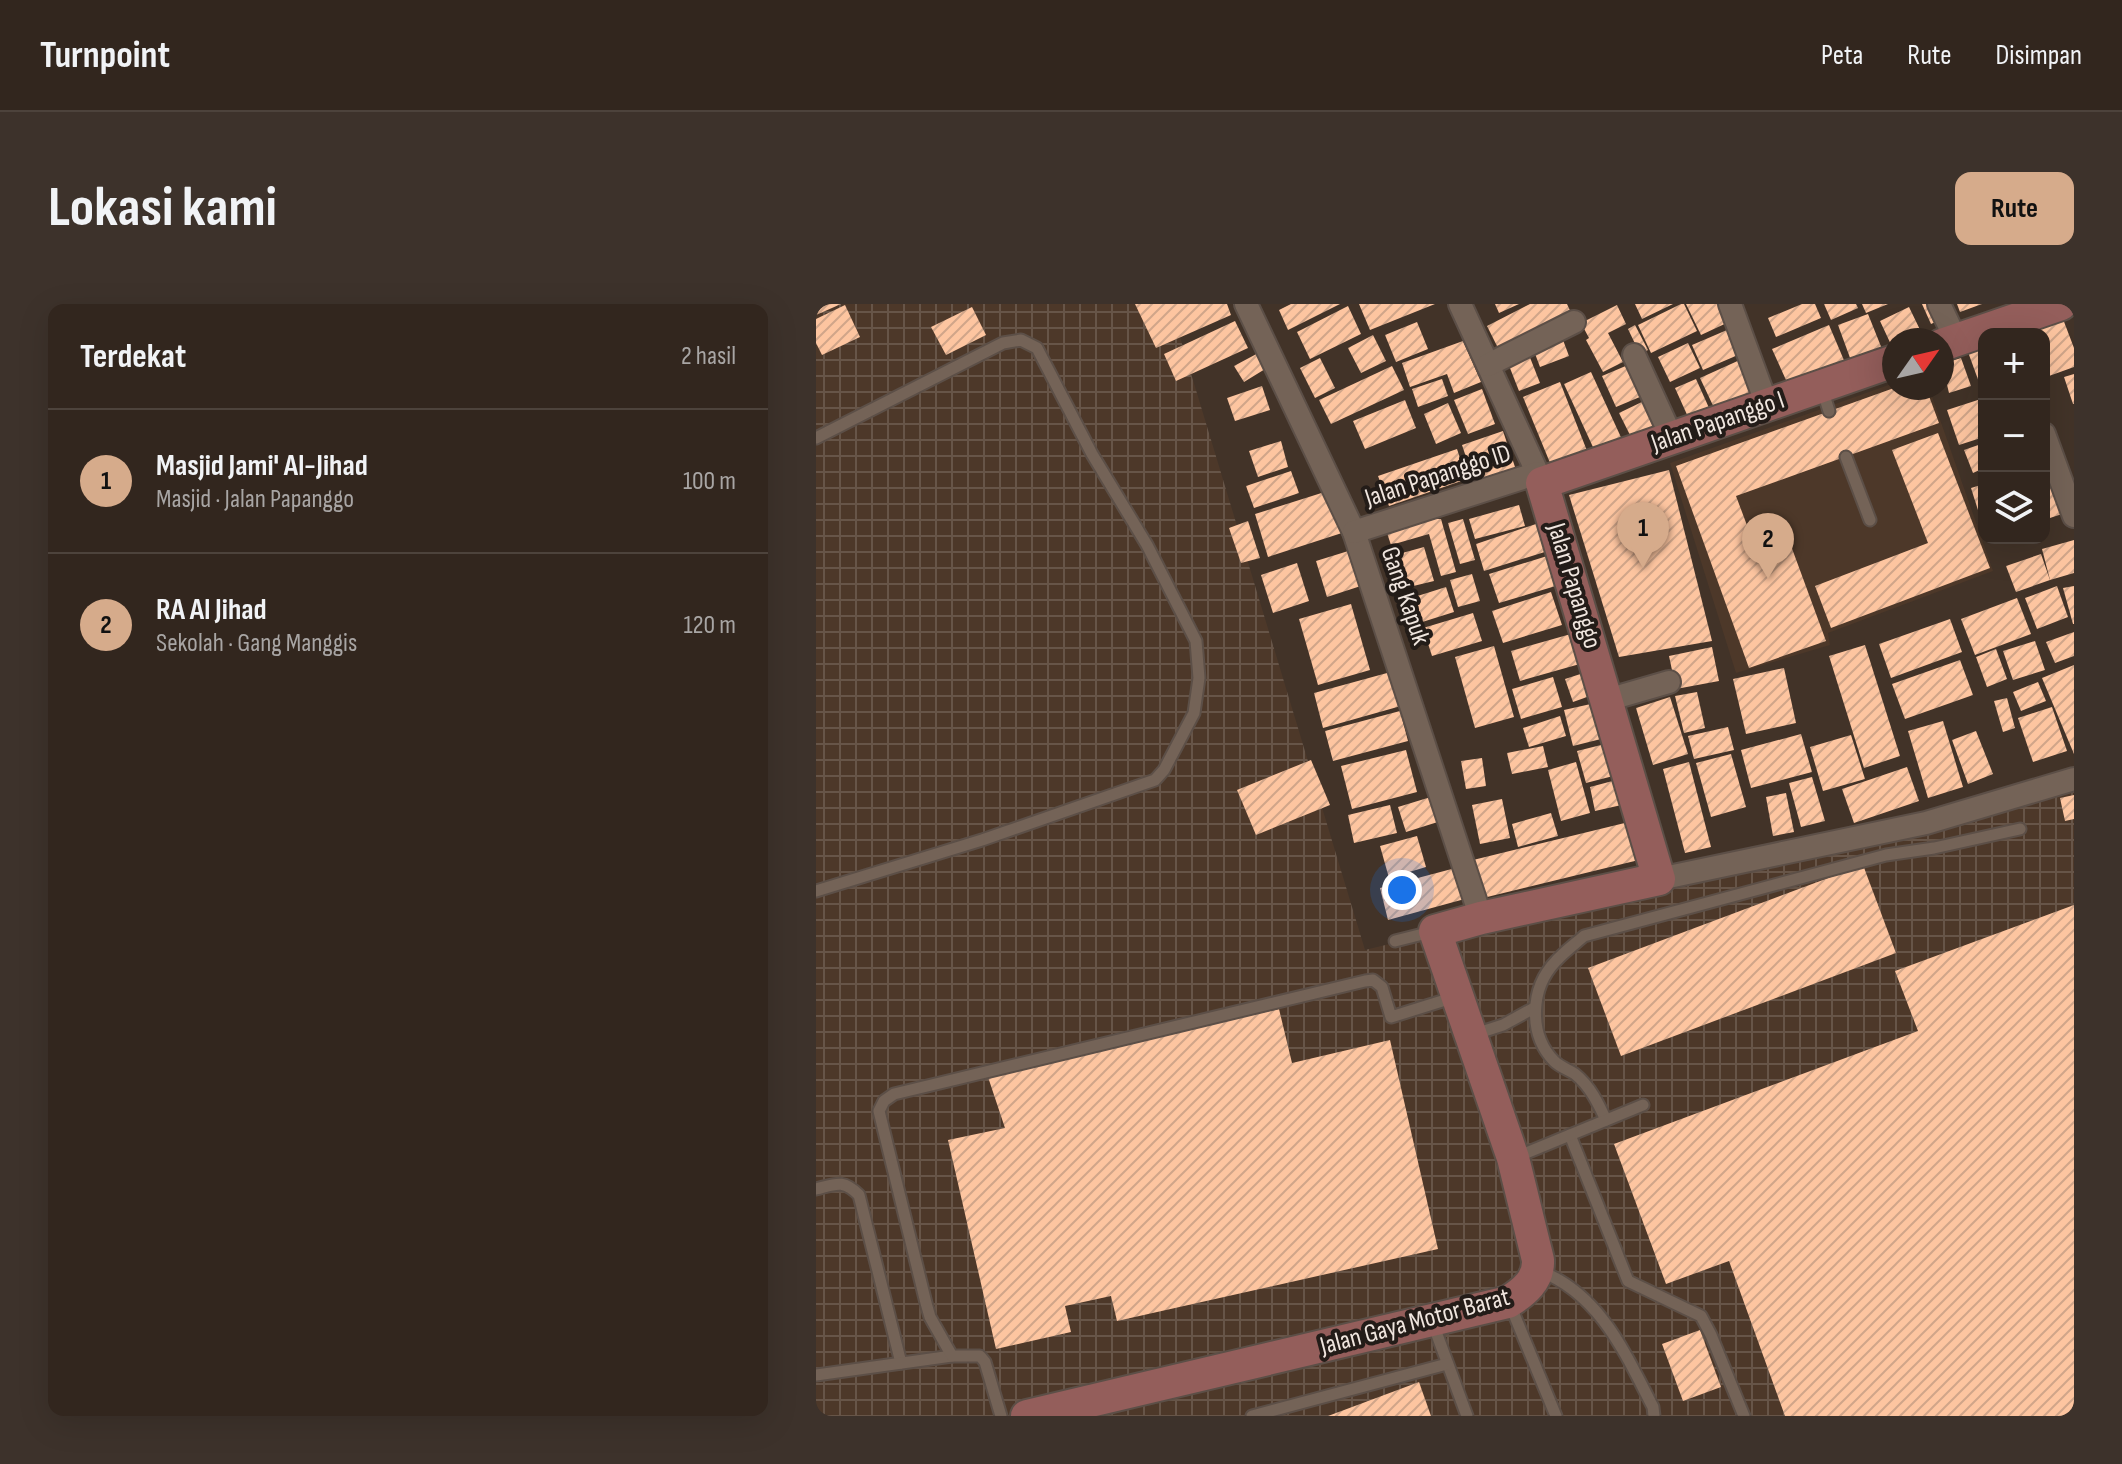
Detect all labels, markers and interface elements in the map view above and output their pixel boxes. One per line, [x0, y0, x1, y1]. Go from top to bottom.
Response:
text: Turnpoint [40, 33, 170, 78]
text: Peta [1821, 39, 1863, 72]
text: Rute [1907, 39, 1951, 72]
text: Disimpan [1995, 39, 2082, 72]
button: Rute [1955, 172, 2074, 245]
text: Lokasi kami [48, 175, 277, 242]
north arrow [1882, 328, 1954, 400]
map controls [1978, 328, 2050, 544]
button: + [1978, 328, 2050, 400]
text: Terdekat [80, 336, 186, 377]
text: 2 hasil [681, 341, 736, 372]
street label: Jalan Papanggo I [1646, 385, 1789, 460]
button: − [1978, 400, 2050, 472]
street label: Jalan Papanggo ID [1360, 438, 1515, 514]
text: Masjid Jami' Al-Jihad [156, 448, 368, 484]
text: 1 [101, 466, 111, 497]
text: 100 m [683, 466, 736, 497]
button: layers [1978, 472, 2050, 544]
text: Masjid · Jalan Papanggo [156, 484, 354, 515]
pin: 1 [1617, 502, 1669, 568]
pin: 2 [1742, 513, 1794, 579]
street label: Jalan Papanggo [1540, 519, 1608, 652]
street label: Gang Kapuk [1374, 543, 1436, 649]
text: RA Al Jihad [156, 592, 267, 628]
text: 2 [100, 610, 112, 641]
text: 120 m [683, 610, 736, 641]
text: Sekolah · Gang Manggis [156, 628, 357, 659]
your location [1382, 870, 1422, 910]
street label: Jalan Gaya Motor Barat [1316, 1282, 1513, 1362]

